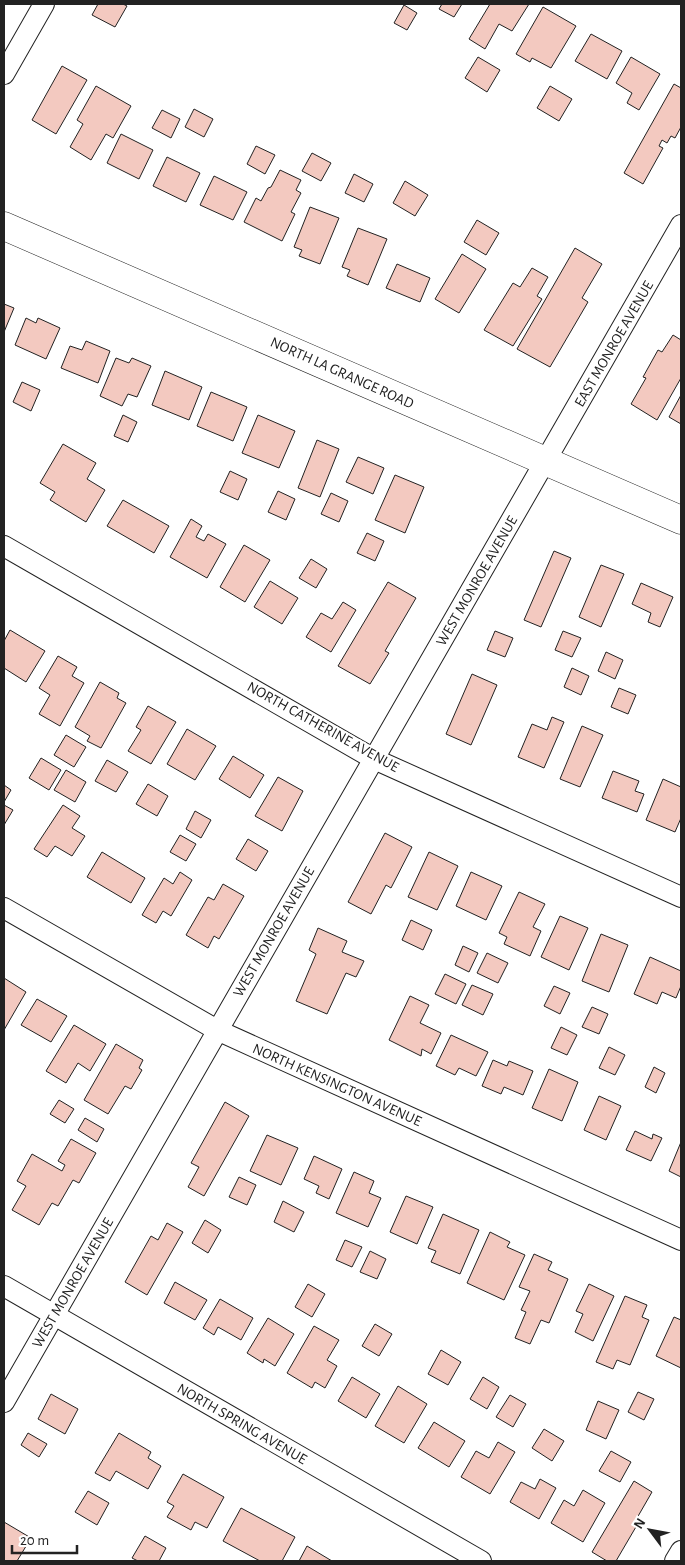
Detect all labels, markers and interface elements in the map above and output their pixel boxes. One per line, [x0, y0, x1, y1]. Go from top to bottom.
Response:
street label: EAST MONROE AVENUE [572, 279, 656, 409]
street label: NORTH LA GRANGE ROAD [268, 335, 416, 412]
street label: WEST MONROE AVENUE [434, 514, 520, 648]
street label: NORTH CATHERINE AVENUE [245, 679, 401, 775]
street label: WEST MONROE AVENUE [231, 865, 317, 999]
street label: NORTH KENSINGTON AVENUE [250, 1041, 424, 1129]
street label: WEST MONROE AVENUE [30, 1216, 116, 1350]
street label: NORTH SPRING AVENUE [175, 1381, 309, 1467]
north arrow [625, 1505, 675, 1555]
text: N [631, 1516, 648, 1531]
scale bar [12, 1522, 78, 1554]
text: 20 m [20, 1533, 49, 1548]

